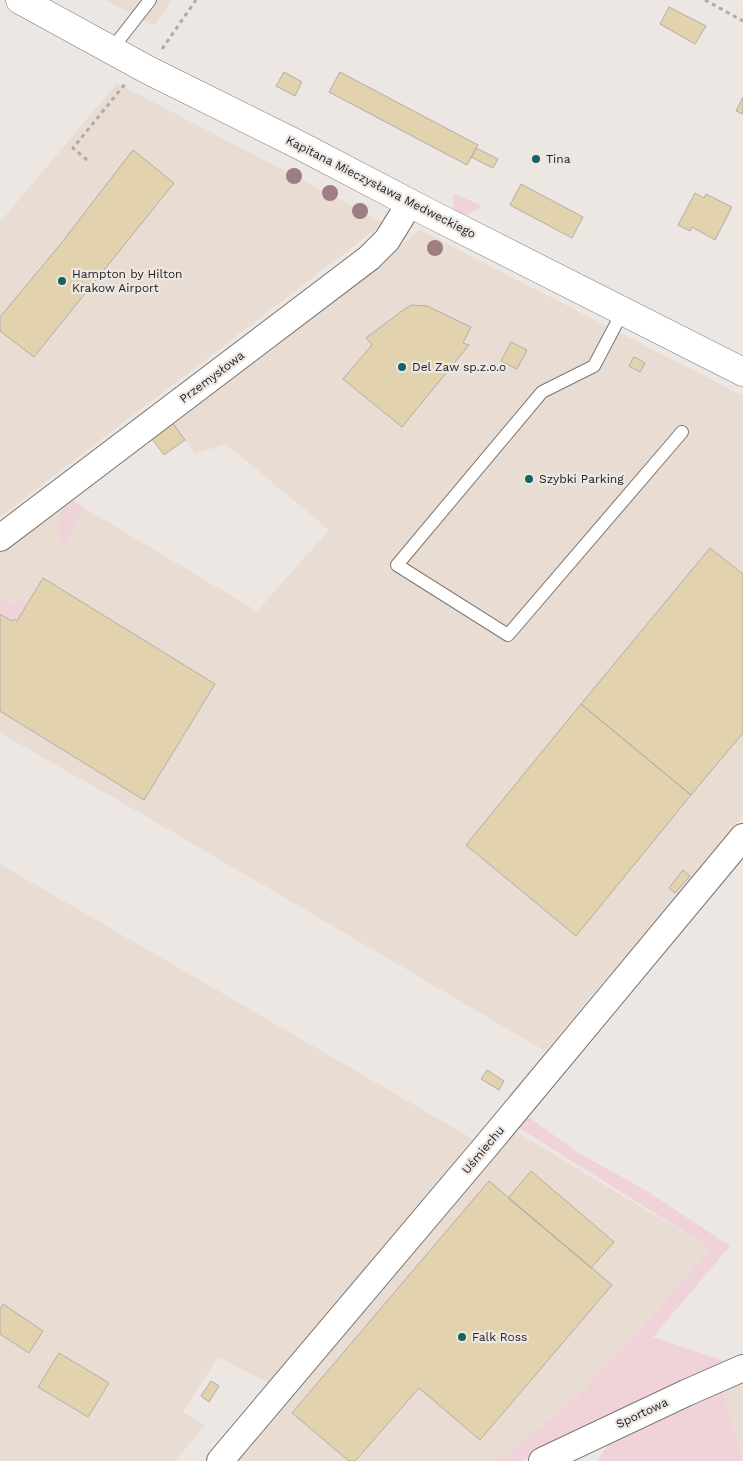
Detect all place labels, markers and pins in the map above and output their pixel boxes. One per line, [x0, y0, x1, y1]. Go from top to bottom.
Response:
place label: Tina [546, 152, 571, 166]
marker: Tina [530, 153, 542, 165]
place label: Hampton by Hilton Krakow Airport [72, 267, 183, 295]
marker: Hampton by Hilton Krakow Airport [56, 275, 68, 287]
place label: Del Zaw sp.z.o.o [412, 360, 506, 374]
marker: Del Zaw sp.z.o.o [396, 361, 408, 373]
place label: Szybki Parking [539, 472, 624, 486]
marker: Szybki Parking [523, 473, 535, 485]
place label: Falk Ross [472, 1330, 527, 1344]
marker: Falk Ross [456, 1331, 468, 1343]

